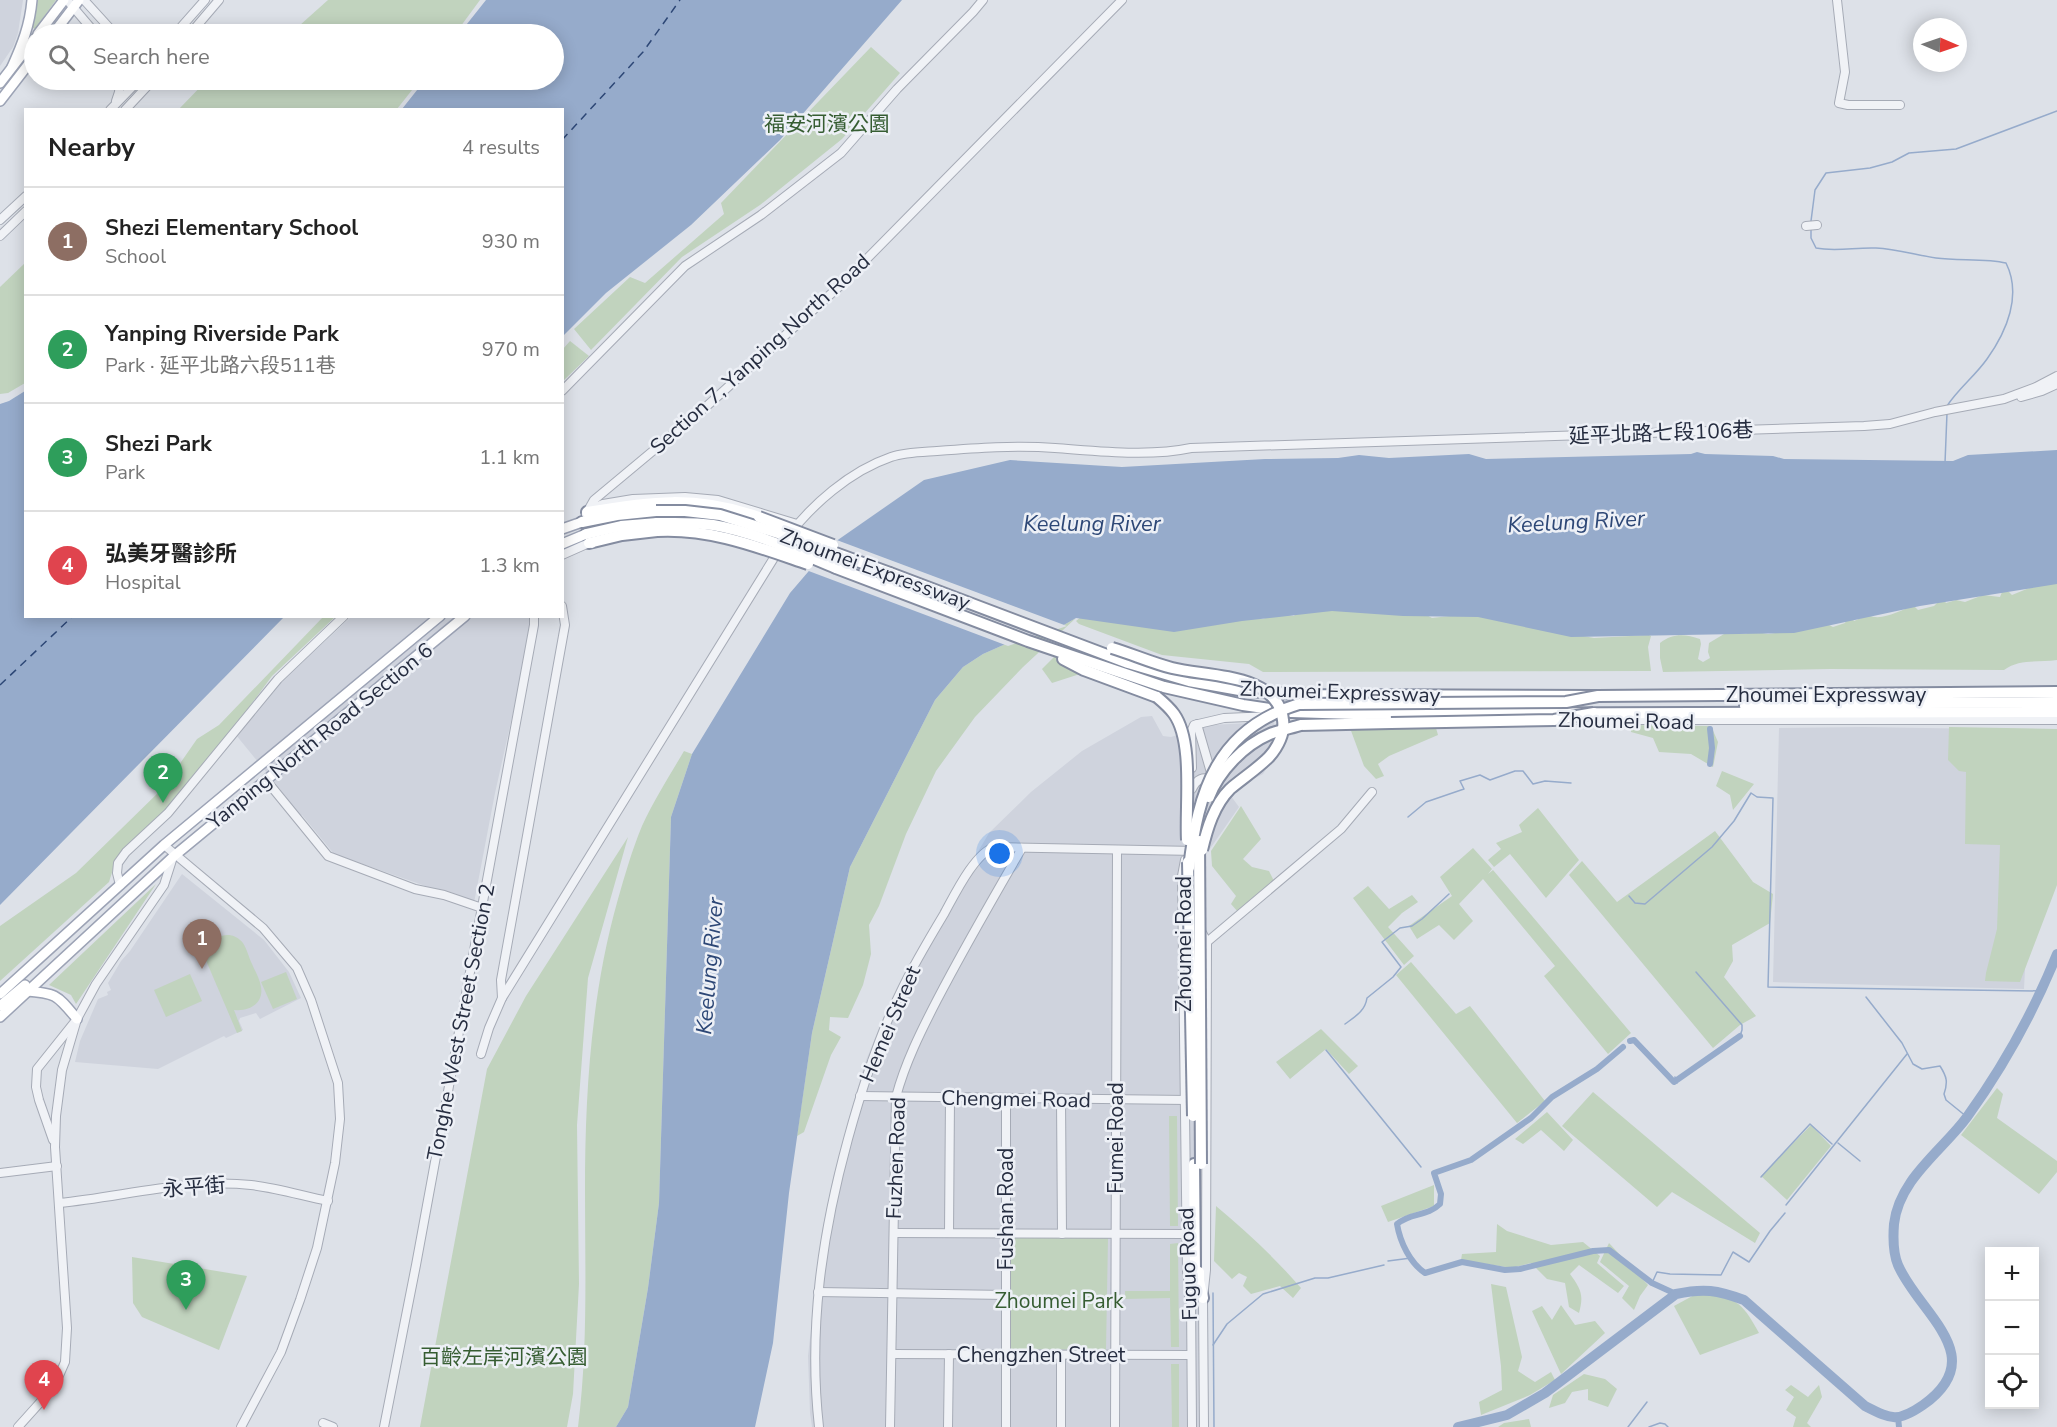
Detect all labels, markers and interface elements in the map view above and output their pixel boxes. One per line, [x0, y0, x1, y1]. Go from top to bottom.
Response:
north arrow [1913, 18, 1967, 72]
search box [24, 24, 564, 90]
icon: search [45, 41, 78, 74]
text: Search here [93, 42, 210, 72]
park label: 福安河濱公園 [764, 110, 890, 138]
text: Nearby [48, 130, 135, 165]
text: 4 results [462, 134, 540, 161]
text: Shezi Elementary School [105, 213, 358, 243]
text: 1 [62, 228, 74, 255]
text: 930 m [482, 228, 540, 255]
text: School [105, 243, 166, 270]
street label: Section 7, Yanping North Road [644, 247, 876, 461]
text: Yanping Riverside Park [105, 319, 339, 349]
text: 2 [62, 336, 74, 363]
text: 970 m [482, 336, 540, 363]
text: Park · 延平北路六段511巷 [105, 352, 336, 379]
street label: 延平北路七段106巷 [1568, 416, 1754, 450]
text: Shezi Park [105, 429, 212, 459]
text: 3 [62, 444, 74, 471]
text: 1.1 km [479, 444, 540, 471]
text: Park [105, 459, 145, 486]
water label: Keelung River [1507, 503, 1647, 541]
water label: Keelung River [1023, 509, 1162, 539]
street label: Zhoumei Expressway [776, 522, 974, 617]
text: 弘美牙醫診所 [105, 539, 237, 569]
text: 4 [62, 552, 74, 579]
text: 1.3 km [479, 552, 540, 579]
text: Hospital [105, 569, 181, 596]
street label: Yanping North Road Section 6 [201, 636, 439, 836]
street label: Zhoumei Expressway [1239, 675, 1441, 709]
street label: Zhoumei Expressway [1726, 681, 1926, 709]
street label: Zhoumei Road [1558, 706, 1694, 736]
pin: 2 [144, 754, 182, 803]
your location [985, 839, 1014, 868]
street label: Zhoumei Road [1170, 876, 1198, 1012]
street label: Tonghe West Street Section 2 [420, 881, 502, 1163]
water label: Keelung River [689, 895, 731, 1036]
pin: 1 [182, 920, 222, 969]
street label: Hemei Street [853, 961, 927, 1086]
street label: Fumei Road [1102, 1082, 1130, 1194]
street label: Chengmei Road [941, 1084, 1091, 1114]
street label: Fuzhen Road [880, 1097, 912, 1219]
street label: Fushan Road [992, 1148, 1020, 1270]
street label: 永平街 [162, 1171, 226, 1203]
street label: Fuguo Road [1172, 1207, 1204, 1321]
map controls [1985, 1247, 2039, 1409]
button: + [1985, 1247, 2039, 1301]
pin: 3 [166, 1260, 206, 1310]
park label: Zhoumei Park [994, 1287, 1124, 1315]
button: − [1985, 1301, 2039, 1355]
street label: Chengzhen Street [957, 1341, 1126, 1369]
park label: 百齡左岸河濱公園 [420, 1343, 588, 1371]
button: locate [1985, 1355, 2039, 1409]
pin: 4 [24, 1360, 63, 1410]

